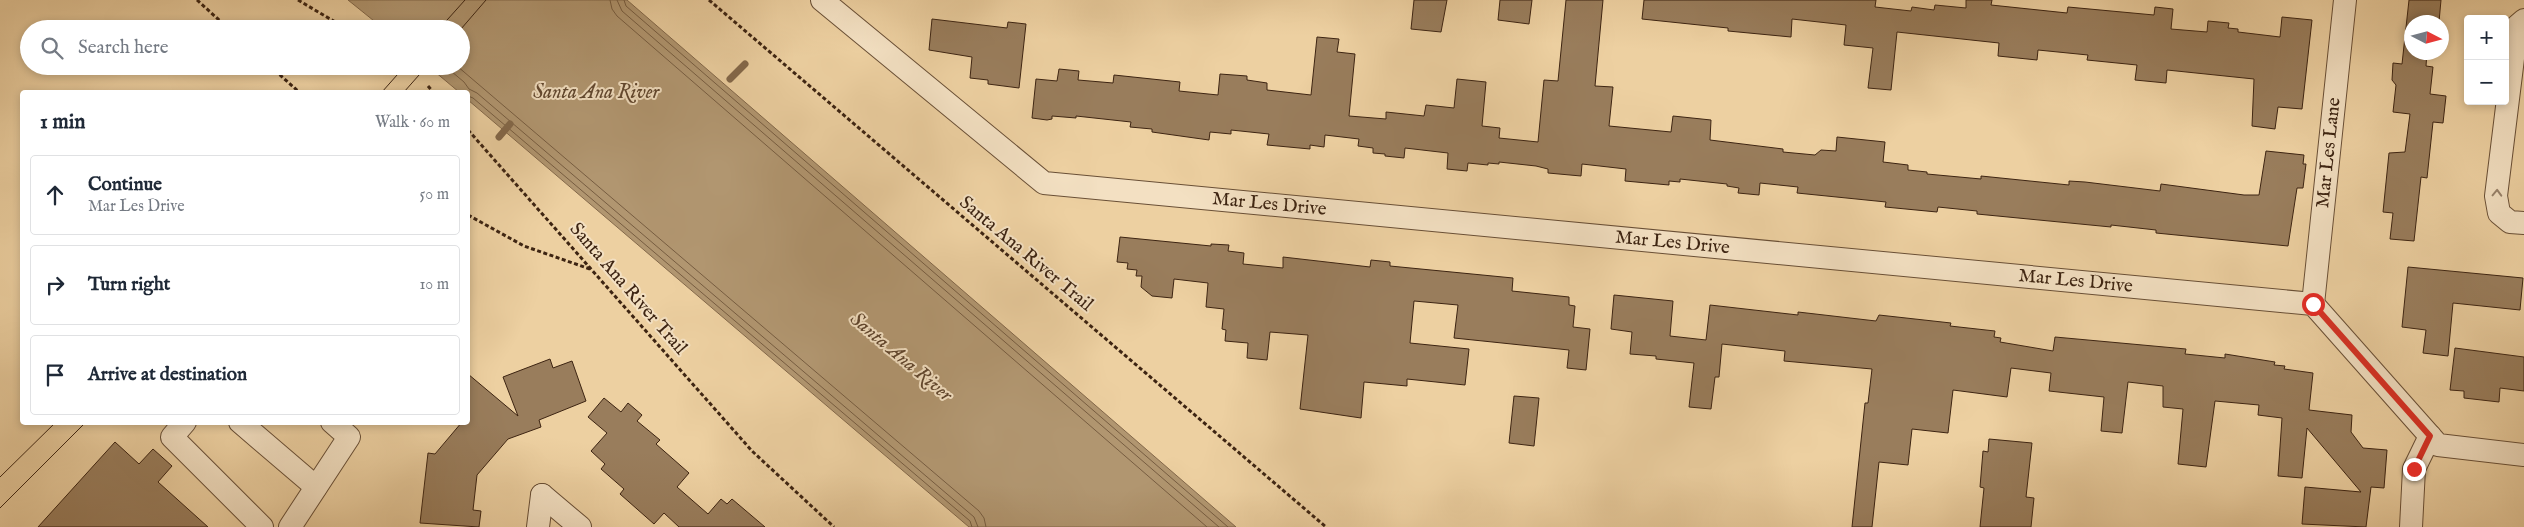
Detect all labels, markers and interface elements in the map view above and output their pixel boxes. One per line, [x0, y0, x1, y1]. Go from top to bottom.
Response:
north arrow [2404, 15, 2449, 60]
map controls [2464, 15, 2509, 105]
button: + [2464, 15, 2509, 60]
search box [20, 20, 470, 75]
icon: search [38, 34, 66, 62]
text: Search here [78, 36, 169, 60]
button: − [2464, 60, 2509, 105]
water label: Santa Ana River [533, 80, 660, 105]
street label: Mar Les Lane [2311, 96, 2347, 209]
text: 1 min [40, 109, 85, 136]
text: Walk · 60 m [375, 113, 450, 133]
text: Continue [88, 173, 162, 197]
icon: ahead [41, 181, 69, 209]
text: 50 m [420, 185, 449, 205]
street label: Mar Les Drive [1211, 187, 1328, 222]
one-way arrow [2492, 188, 2503, 196]
street label: Santa Ana River Trail [954, 191, 1099, 318]
text: Mar Les Drive [88, 197, 185, 217]
street label: Santa Ana River Trail [564, 218, 693, 361]
street label: Mar Les Drive [1614, 226, 1731, 260]
street label: Mar Les Drive [2017, 264, 2134, 299]
icon: right [41, 271, 69, 299]
text: Turn right [88, 273, 170, 297]
text: 10 m [419, 275, 449, 295]
route start [2302, 293, 2325, 316]
water label: Santa Ana River [845, 307, 958, 408]
icon: arrive [41, 361, 69, 389]
text: Arrive at destination [88, 363, 247, 387]
route end [2403, 458, 2426, 481]

